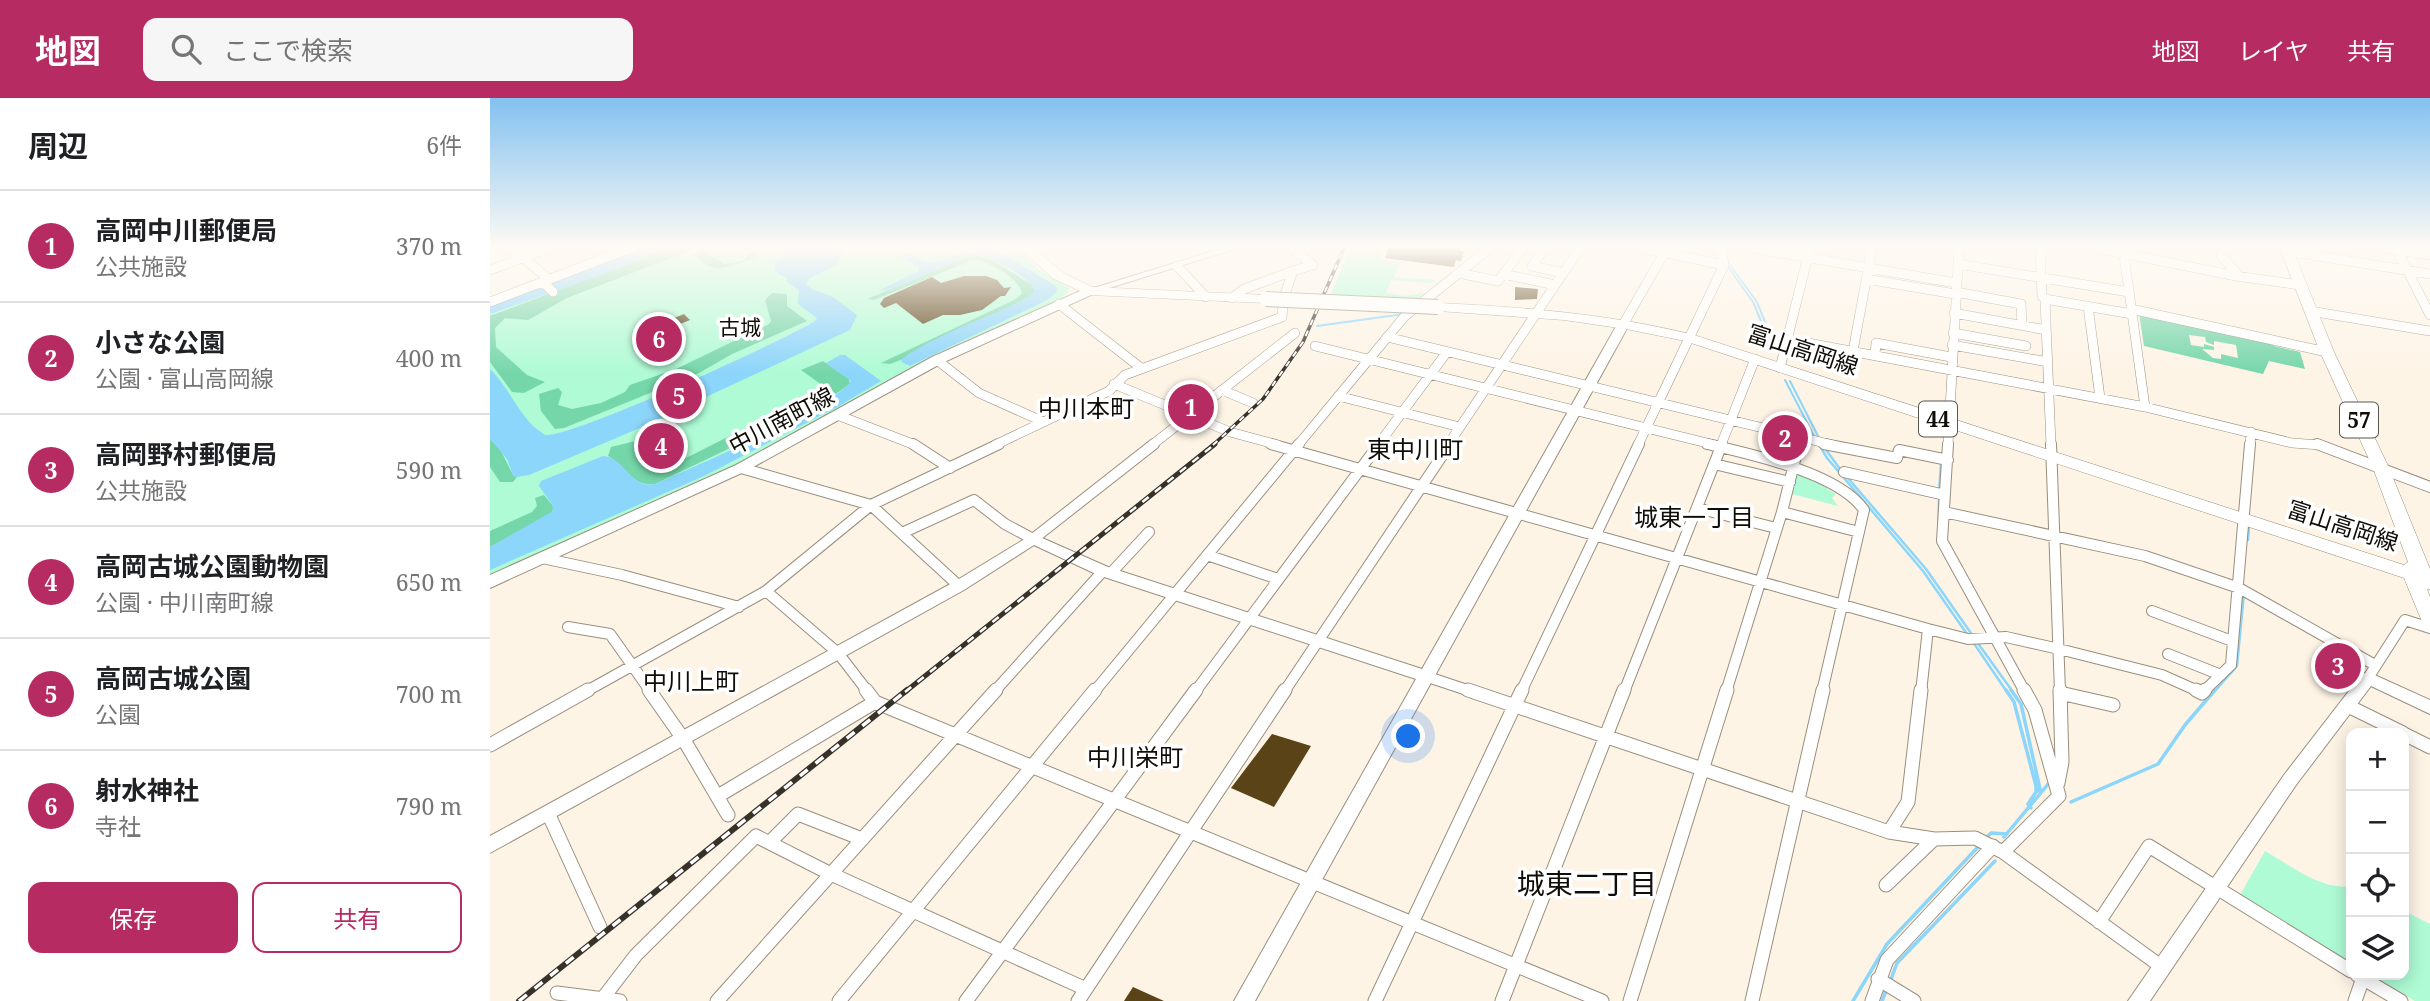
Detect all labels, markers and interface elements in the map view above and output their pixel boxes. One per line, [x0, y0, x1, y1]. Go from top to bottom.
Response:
search box [143, 18, 633, 81]
text: 地図 [35, 28, 101, 73]
icon: search [167, 30, 205, 68]
text: ここで検索 [223, 32, 353, 68]
text: 地図 [2152, 34, 2200, 67]
text: レイヤ [2238, 34, 2309, 67]
text: 共有 [2347, 34, 2395, 67]
text: 周辺 [28, 125, 88, 166]
text: 6件 [426, 129, 462, 161]
text: 高岡中川郵便局 [95, 212, 277, 248]
text: 1 [45, 230, 58, 262]
text: 370 m [396, 230, 462, 262]
text: 公共施設 [95, 250, 187, 282]
pin: 6 [636, 313, 682, 365]
district label: 古城 [719, 313, 761, 341]
street label: 富山高岡線 [1743, 316, 1863, 382]
text: 小さな公園 [95, 324, 225, 360]
text: 2 [45, 342, 58, 374]
text: 400 m [396, 342, 462, 374]
text: 公園 · 富山高岡線 [95, 362, 274, 394]
pin: 5 [656, 370, 702, 422]
street label: 中川南町線 [723, 379, 839, 461]
pin: 1 [1168, 381, 1214, 433]
district label: 中川本町 [1038, 391, 1134, 424]
road number: 44 [1919, 402, 1957, 436]
road number: 57 [2340, 402, 2378, 438]
pin: 2 [1762, 412, 1808, 464]
pin: 4 [638, 420, 684, 472]
district label: 東中川町 [1367, 432, 1463, 465]
text: 高岡野村郵便局 [95, 436, 277, 472]
text: 3 [45, 454, 58, 486]
text: 590 m [396, 454, 462, 486]
text: 公共施設 [95, 474, 187, 506]
street label: 富山高岡線 [2283, 492, 2403, 558]
district label: 城東一丁目 [1634, 500, 1754, 533]
text: 高岡古城公園動物園 [95, 548, 329, 584]
text: 4 [45, 566, 58, 598]
text: 650 m [396, 566, 462, 598]
text: 公園 · 中川南町線 [95, 586, 274, 618]
pin: 3 [2315, 640, 2361, 692]
text: 高岡古城公園 [95, 660, 251, 696]
district label: 中川上町 [643, 664, 739, 697]
text: 5 [45, 678, 58, 710]
text: 700 m [396, 678, 462, 710]
text: 公園 [95, 698, 141, 730]
your location [1391, 719, 1425, 753]
map controls [2346, 728, 2409, 980]
button: + [2346, 728, 2409, 791]
district label: 中川栄町 [1087, 740, 1183, 773]
text: 射水神社 [95, 772, 199, 808]
text: 6 [45, 790, 58, 822]
text: 790 m [396, 790, 462, 822]
button: − [2346, 791, 2409, 854]
text: 寺社 [95, 810, 141, 842]
button: locate [2346, 854, 2409, 917]
district label: 城東二丁目 [1517, 864, 1657, 902]
button: 保存 [28, 882, 238, 953]
button: 共有 [252, 882, 462, 953]
button: layers [2346, 917, 2409, 980]

